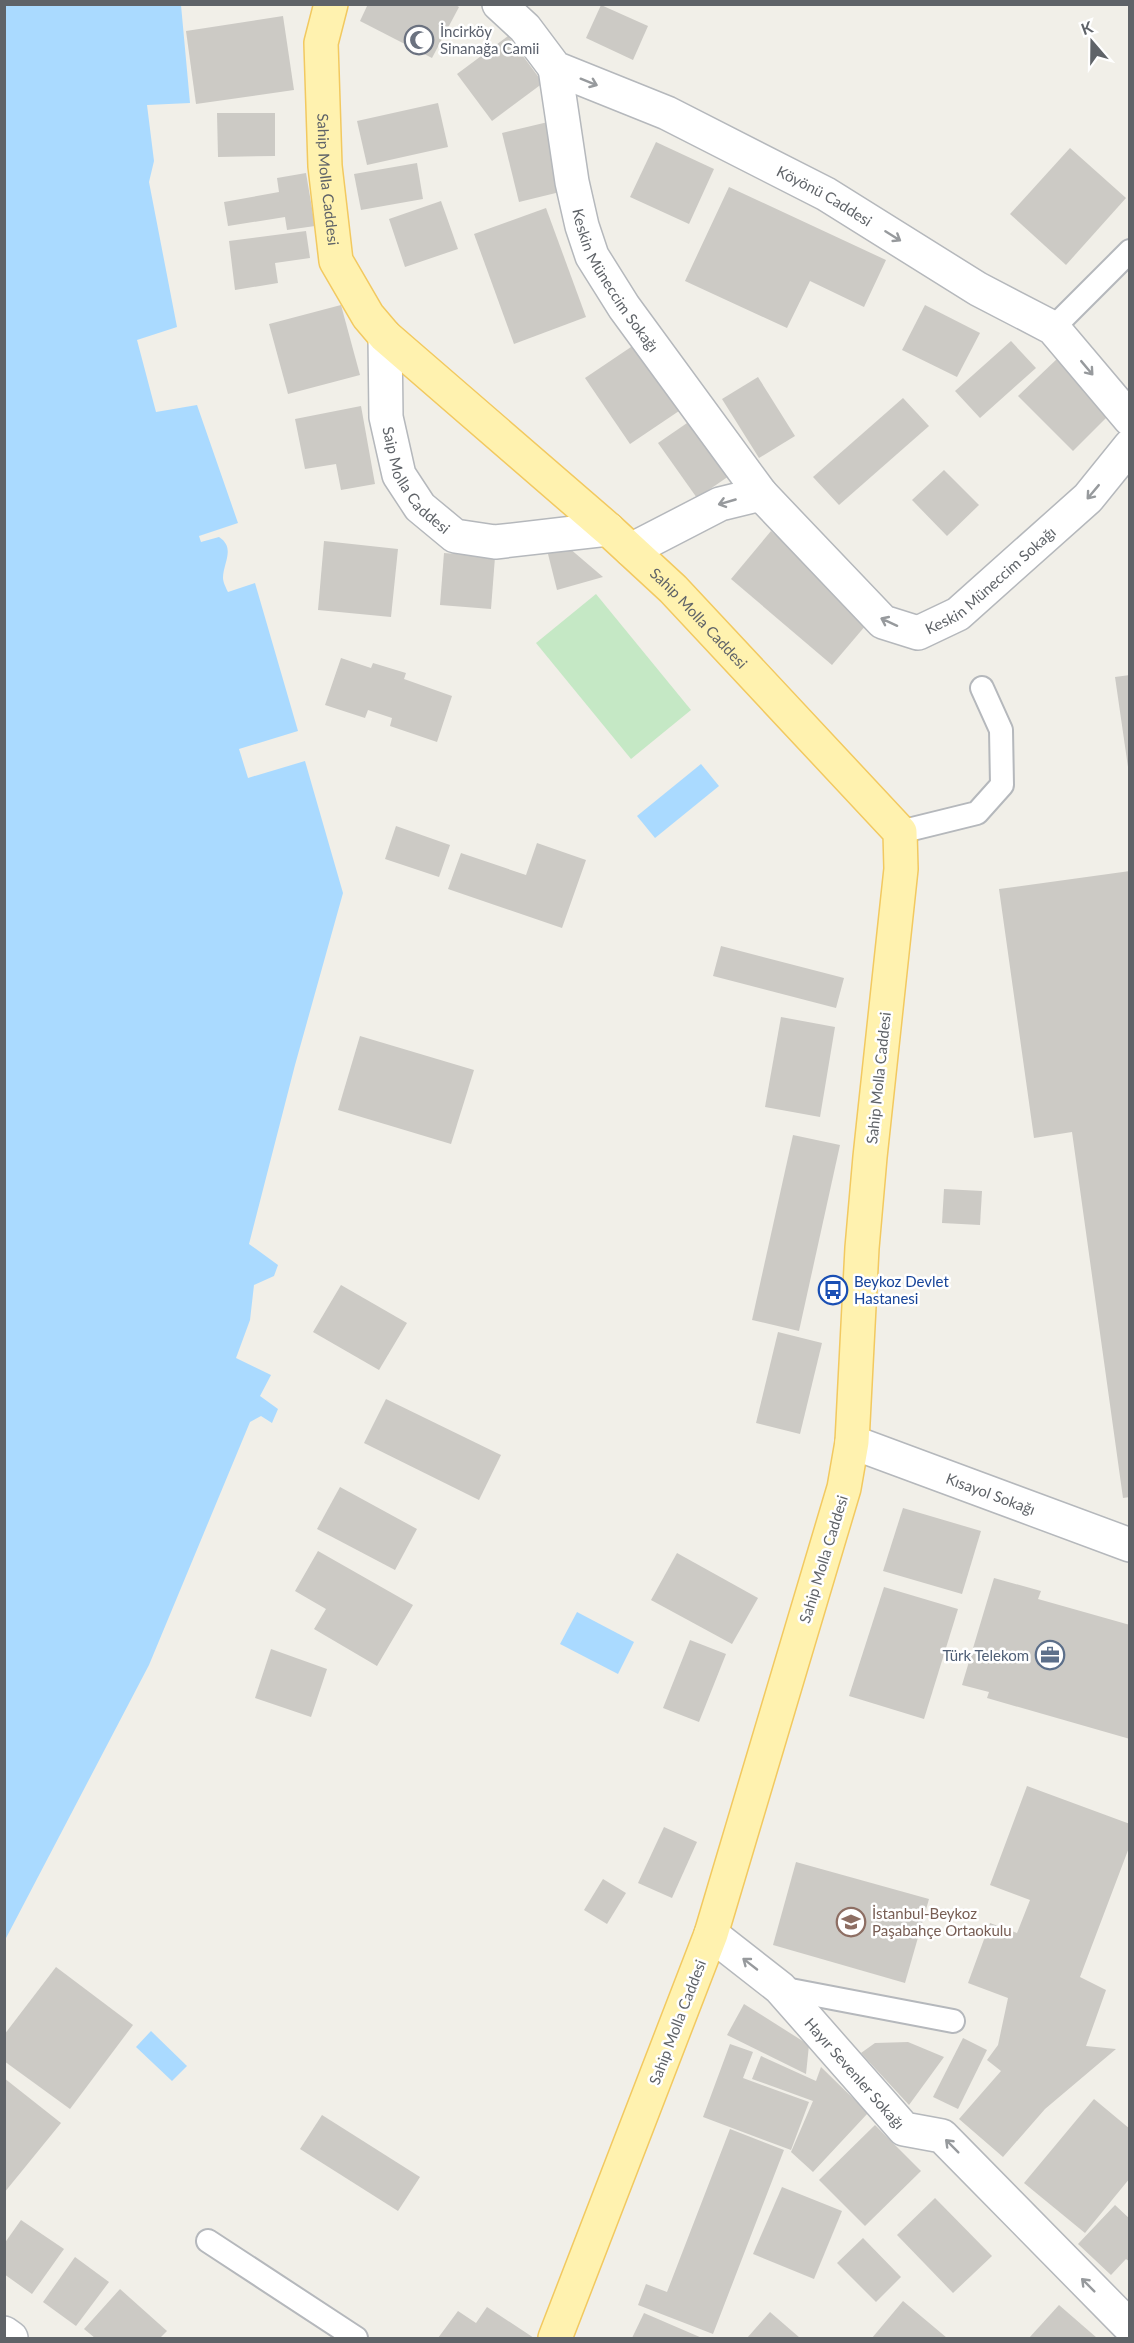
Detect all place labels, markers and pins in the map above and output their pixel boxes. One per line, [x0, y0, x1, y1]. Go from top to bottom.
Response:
place label: İncirköy Sinanağa Camii [440, 22, 539, 57]
mosque icon: İncirköy Sinanağa Camii [403, 24, 435, 56]
place label: Beykoz Devlet Hastanesi [854, 1272, 949, 1307]
bus stop icon: Beykoz Devlet Hastanesi [817, 1274, 849, 1306]
office icon: Türk Telekom [1034, 1639, 1066, 1671]
place label: Türk Telekom [942, 1646, 1029, 1664]
place label: İstanbul-Beykoz Paşabahçe Ortaokulu [872, 1904, 1012, 1939]
school or university icon: İstanbul-Beykoz Paşabahçe Ortaokulu [835, 1906, 867, 1938]

